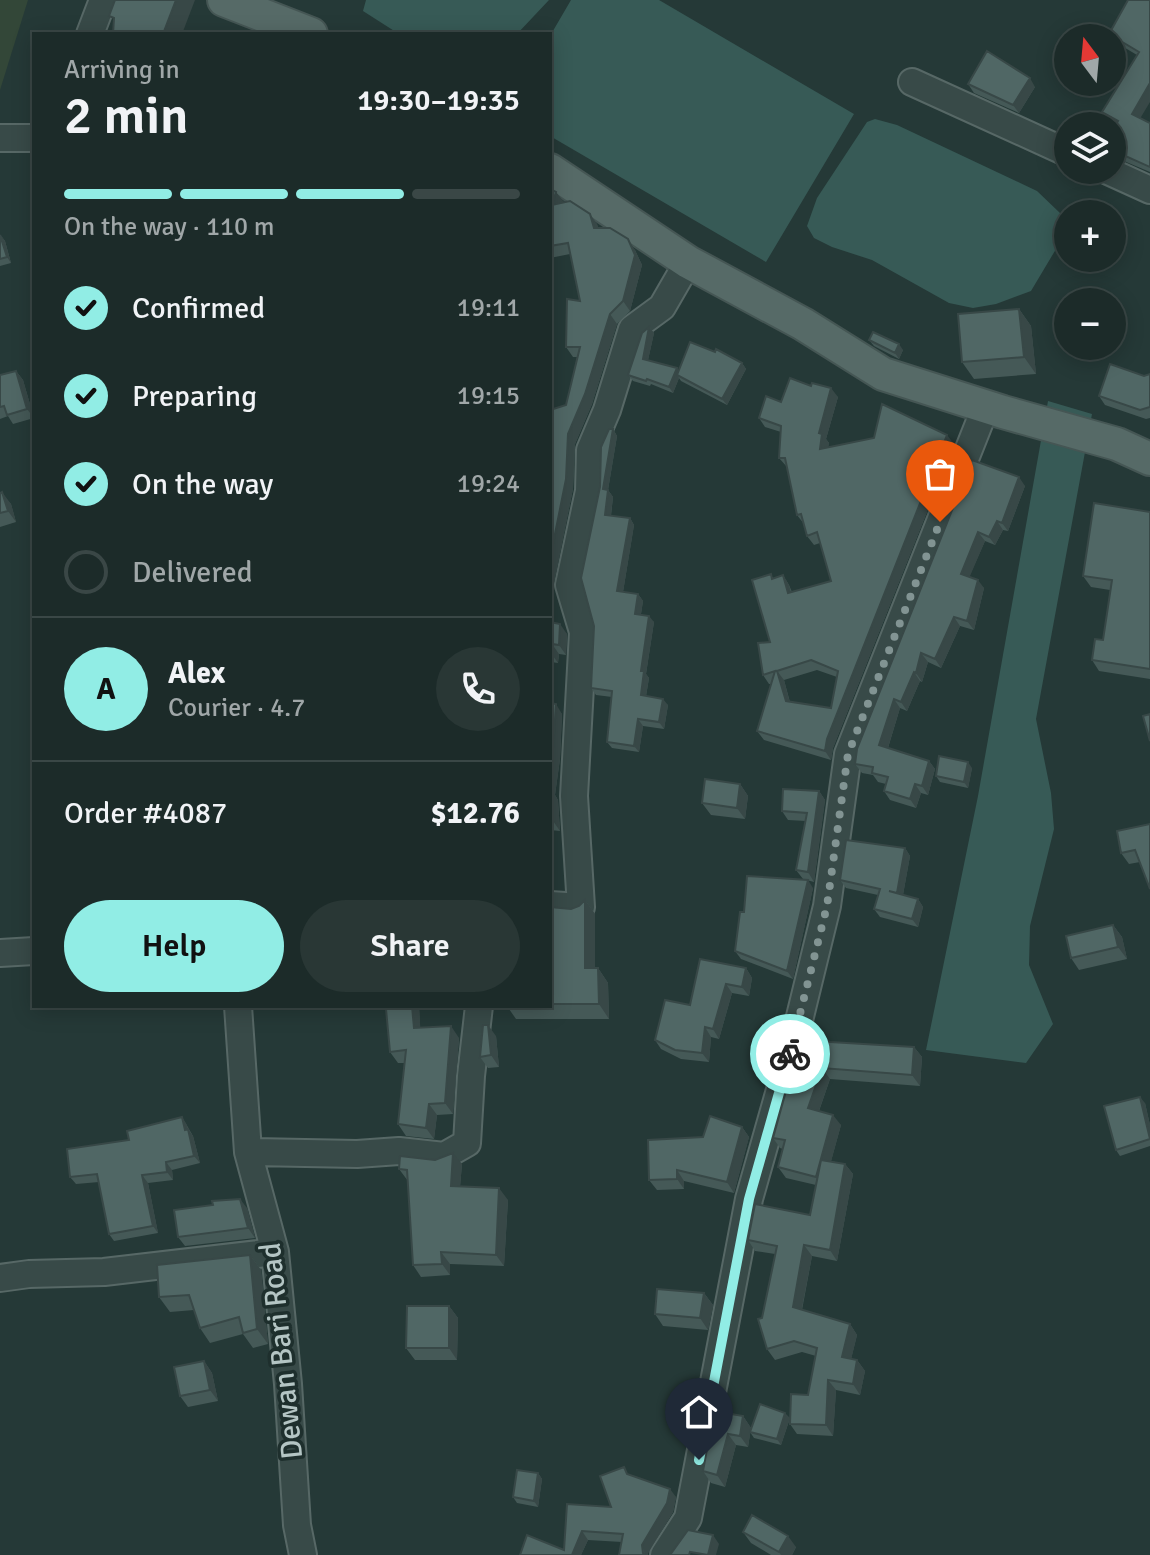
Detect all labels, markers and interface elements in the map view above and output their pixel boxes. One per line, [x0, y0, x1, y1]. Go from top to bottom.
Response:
north arrow [1054, 24, 1126, 96]
map controls [1054, 24, 1126, 360]
text: Arriving in [64, 54, 180, 86]
text: 19:30–19:35 [357, 82, 520, 119]
text: 2 min [64, 84, 189, 148]
button: layers [1054, 112, 1126, 184]
button: + [1054, 200, 1126, 272]
text: On the way · 110 m [64, 211, 274, 243]
icon: check [64, 286, 108, 330]
button: − [1054, 288, 1126, 360]
text: Confirmed [132, 290, 265, 327]
text: 19:11 [457, 292, 520, 324]
icon: check [64, 374, 108, 418]
text: Preparing [132, 378, 257, 415]
text: 19:15 [457, 380, 520, 412]
pin [906, 440, 974, 522]
icon: bag [918, 452, 962, 496]
icon: check [64, 462, 108, 506]
text: On the way [132, 466, 273, 503]
text: 19:24 [457, 468, 520, 500]
text: Delivered [132, 554, 253, 591]
button: phone [436, 647, 520, 731]
text: Alex [168, 655, 225, 692]
text: A [96, 671, 116, 708]
text: Courier · 4.7 [168, 692, 305, 724]
text: Order #4087 [64, 795, 227, 832]
text: $12.76 [430, 795, 520, 832]
button: Help [64, 900, 284, 992]
button: Share [300, 900, 520, 992]
courier [750, 1014, 830, 1094]
icon: bike [768, 1032, 812, 1076]
street label: Dewan Bari Road [252, 1241, 311, 1461]
pin [665, 1378, 733, 1460]
icon: home [677, 1390, 721, 1434]

